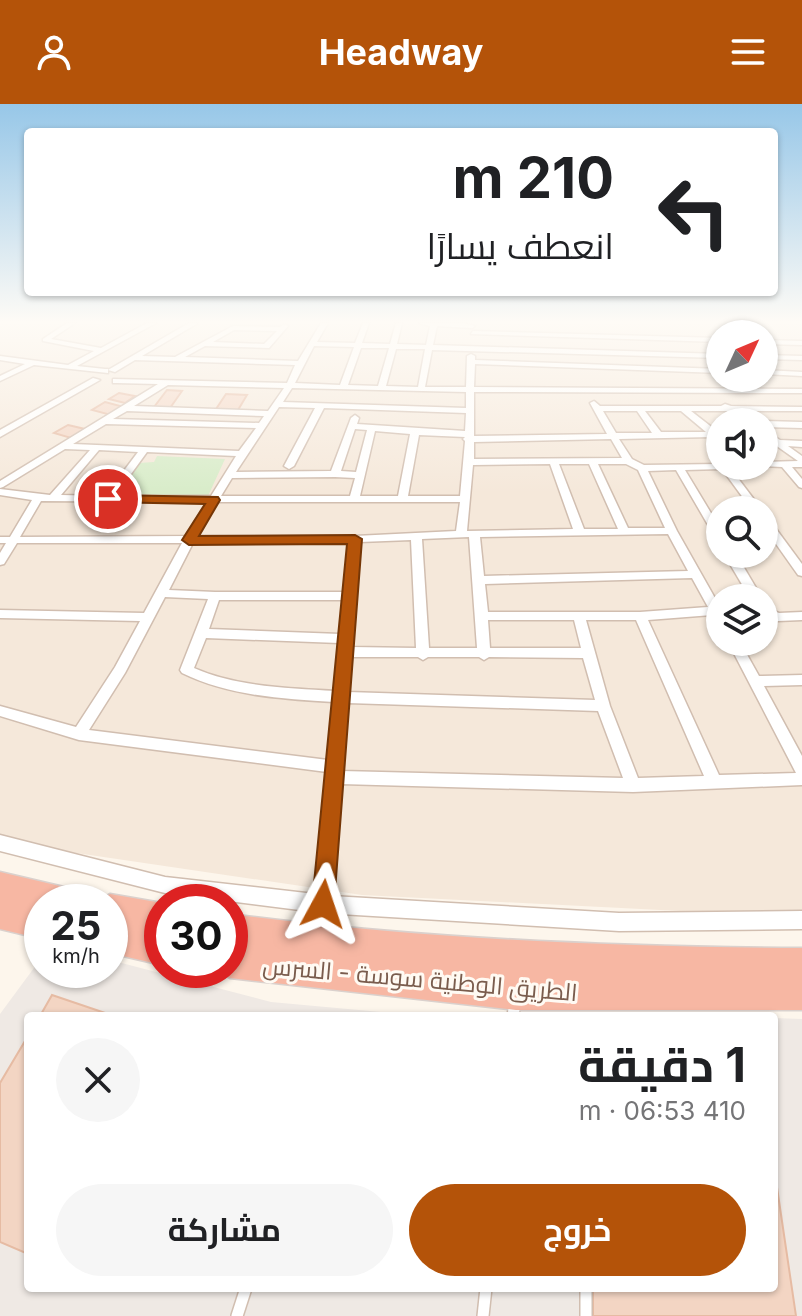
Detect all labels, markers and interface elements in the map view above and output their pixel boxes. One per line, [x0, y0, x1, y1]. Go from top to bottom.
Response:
icon: person [32, 30, 76, 74]
text: Headway [319, 30, 483, 74]
icon: menu [726, 30, 770, 74]
text: 210 m [452, 144, 614, 212]
icon: left [642, 160, 746, 264]
text: انعطف يسارًا [426, 224, 614, 268]
north arrow [706, 320, 778, 392]
map controls [706, 320, 778, 656]
button: sound [706, 408, 778, 480]
pin [74, 465, 142, 533]
icon: arrive [86, 477, 130, 521]
button: search [706, 496, 778, 568]
button: layers [706, 584, 778, 656]
position arrow [281, 862, 365, 946]
speed limit sign: 30 [144, 884, 248, 988]
text: 25 [51, 901, 101, 950]
text: km/h [52, 944, 100, 968]
street label: الطريق الوطنية سوسة - السرس [261, 951, 579, 1008]
text: 1 دقيقة [578, 1035, 746, 1094]
button: close [56, 1038, 140, 1122]
text: 410 m · 06:53 [579, 1095, 746, 1126]
button: مشاركة [56, 1184, 393, 1276]
button: خروج [409, 1184, 746, 1276]

